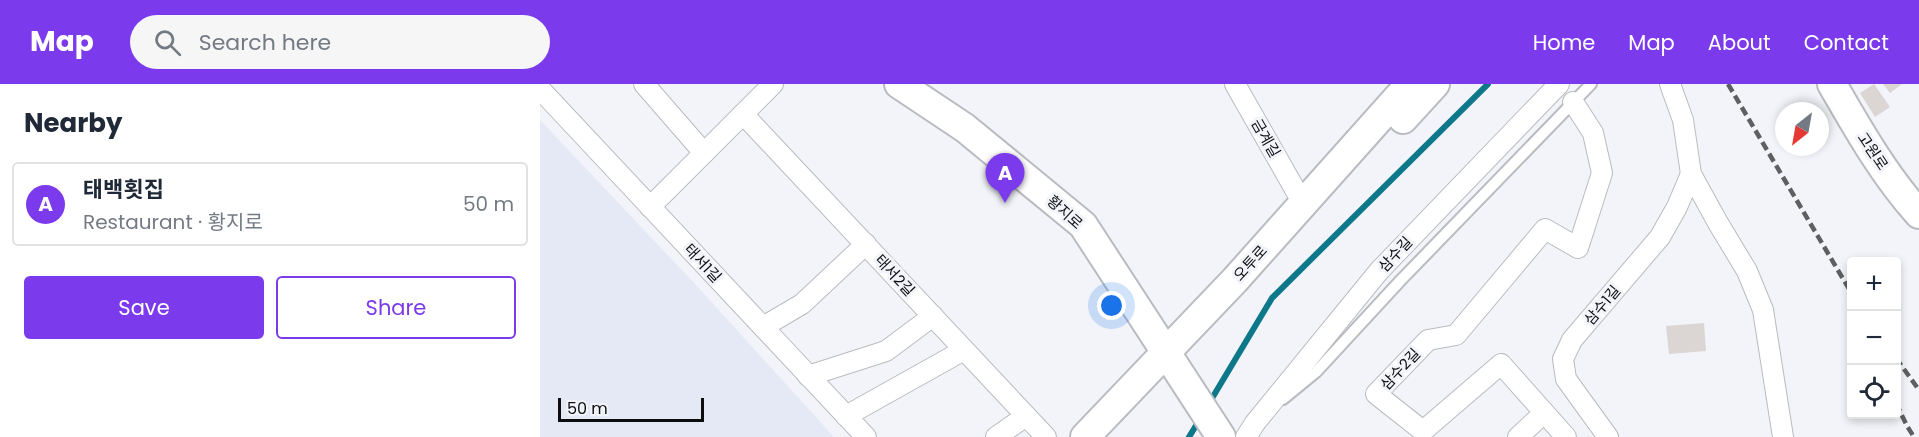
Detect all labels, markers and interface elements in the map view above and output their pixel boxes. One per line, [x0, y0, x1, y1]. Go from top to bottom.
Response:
search box [130, 15, 550, 69]
text: Map [30, 22, 94, 61]
icon: search [151, 26, 184, 59]
text: Search here [199, 27, 331, 58]
text: Home [1533, 28, 1595, 57]
text: Map [1628, 28, 1675, 57]
text: About [1708, 28, 1771, 57]
text: Contact [1804, 28, 1889, 57]
north arrow [1775, 102, 1829, 156]
text: Nearby [24, 105, 122, 141]
street label: 금계길 [1247, 115, 1285, 161]
street label: 고원로 [1853, 128, 1893, 174]
pin: A [986, 154, 1024, 203]
text: 태백횟집 [83, 174, 164, 205]
text: A [38, 190, 53, 218]
text: 50 m [463, 190, 514, 218]
street label: 황지로 [1043, 190, 1087, 234]
text: Restaurant · 황지로 [83, 208, 263, 236]
street label: 삼수길 [1373, 232, 1417, 276]
street label: 태서1길 [680, 239, 726, 287]
street label: 오투로 [1228, 241, 1272, 285]
street label: 태서2길 [870, 250, 920, 300]
map controls [1847, 257, 1901, 419]
button: + [1847, 257, 1901, 311]
button: Save [24, 276, 264, 339]
button: Share [276, 276, 516, 339]
street label: 삼수1길 [1579, 281, 1625, 329]
your location [1097, 291, 1126, 320]
button: − [1847, 311, 1901, 365]
street label: 삼수2길 [1375, 344, 1425, 394]
button: locate [1847, 365, 1901, 419]
scale bar [558, 395, 704, 422]
text: 50 m [567, 397, 608, 420]

